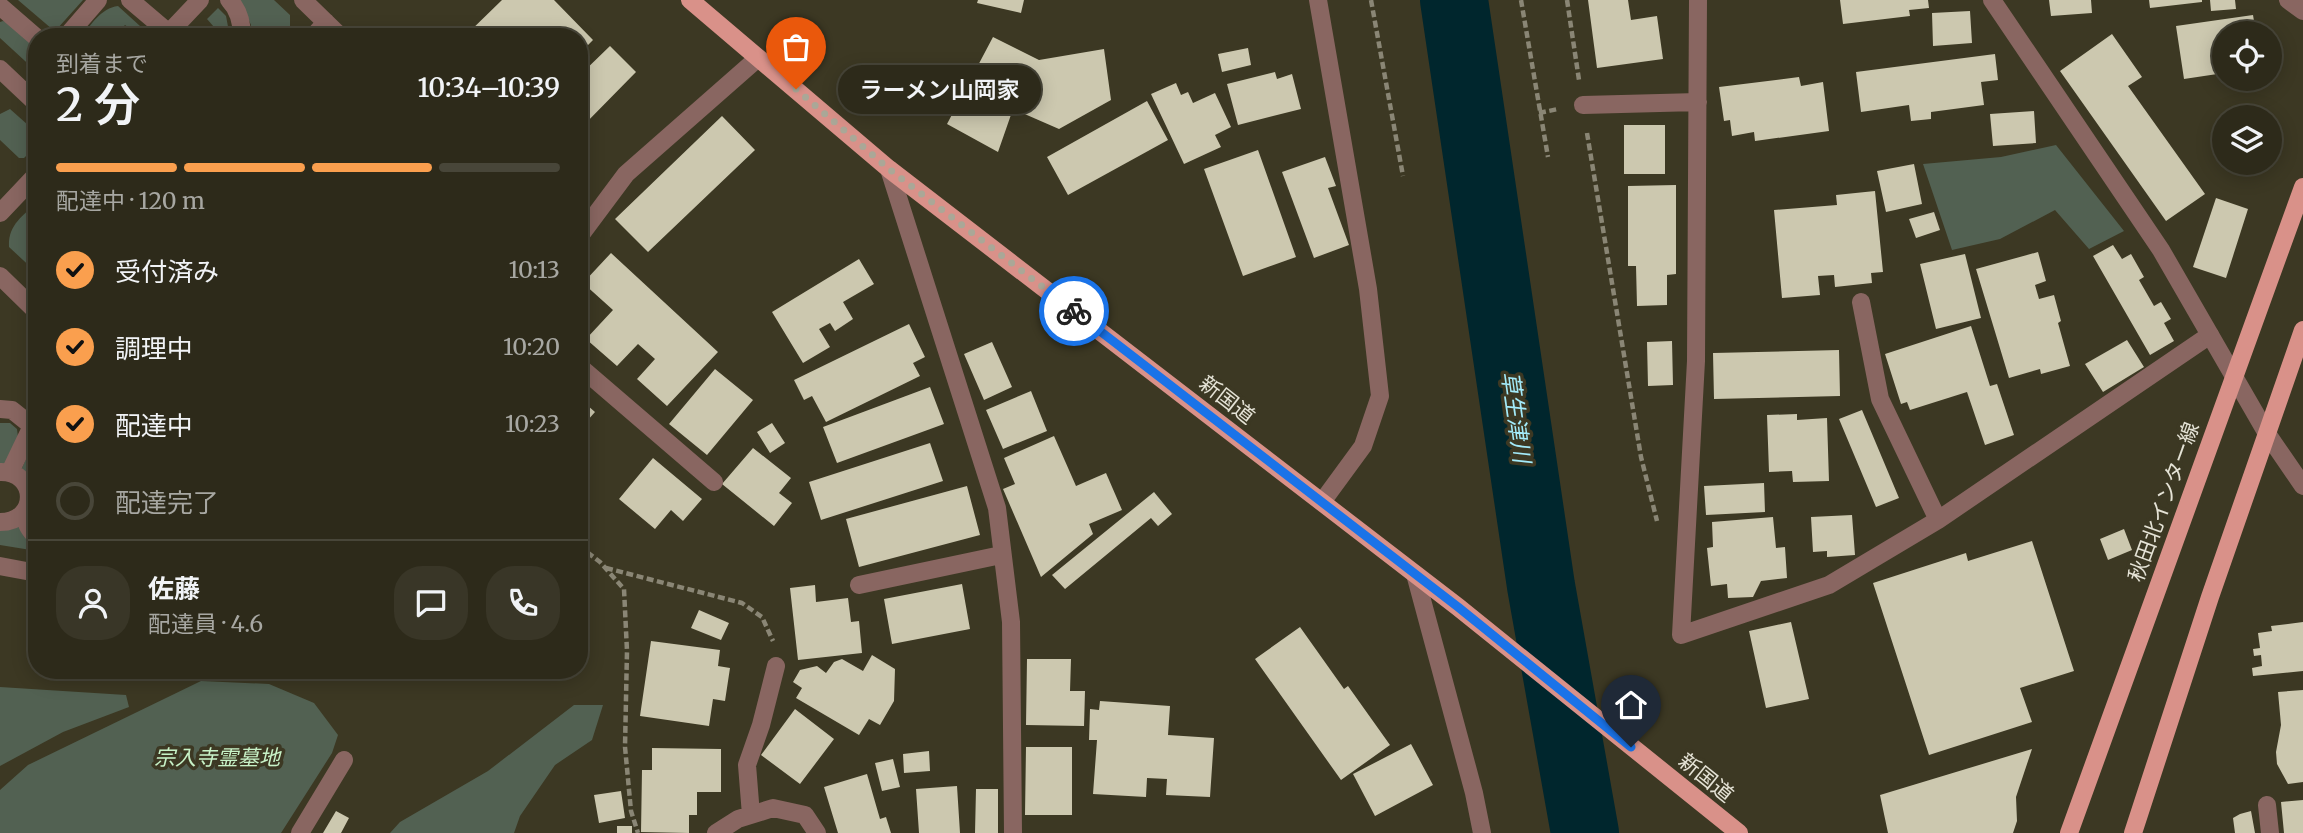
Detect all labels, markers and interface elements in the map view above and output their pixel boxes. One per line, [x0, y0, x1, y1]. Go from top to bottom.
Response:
pin [766, 17, 826, 89]
map controls [2212, 21, 2282, 175]
button: locate [2212, 21, 2282, 91]
icon: bag [777, 28, 815, 66]
text: 到着まで [56, 49, 148, 78]
callout: ラーメン山岡家 [838, 64, 1041, 114]
text: 10:34–10:39 [418, 71, 560, 104]
text: ラーメン山岡家 [859, 75, 1020, 104]
text: 2 分 [56, 76, 140, 134]
button: layers [2212, 105, 2282, 175]
text: 配達中 · 120 m [56, 186, 205, 215]
icon: check [56, 251, 94, 289]
text: 受付済み [115, 255, 219, 288]
text: 10:13 [509, 255, 560, 284]
courier [1039, 276, 1109, 346]
icon: bike [1055, 292, 1093, 330]
icon: check [56, 328, 94, 366]
text: 調理中 [115, 332, 193, 365]
text: 10:20 [503, 332, 560, 361]
water label: 草生津川 [1496, 369, 1538, 467]
street label: 新国道 [1194, 370, 1260, 430]
icon: check [56, 405, 94, 443]
text: 配達中 [115, 409, 193, 442]
text: 10:23 [505, 409, 560, 438]
street label: 秋田北インター線 [2122, 418, 2205, 585]
text: 配達完了 [115, 486, 219, 519]
button: person [56, 566, 130, 640]
button: chat [394, 566, 468, 640]
button: phone [486, 566, 560, 640]
text: 佐藤 [148, 572, 200, 605]
text: 配達員 · 4.6 [148, 609, 263, 638]
pin [1601, 675, 1661, 747]
icon: home [1612, 686, 1650, 724]
park label: 宗入寺霊墓地 [154, 744, 282, 771]
street label: 新国道 [1673, 747, 1739, 808]

